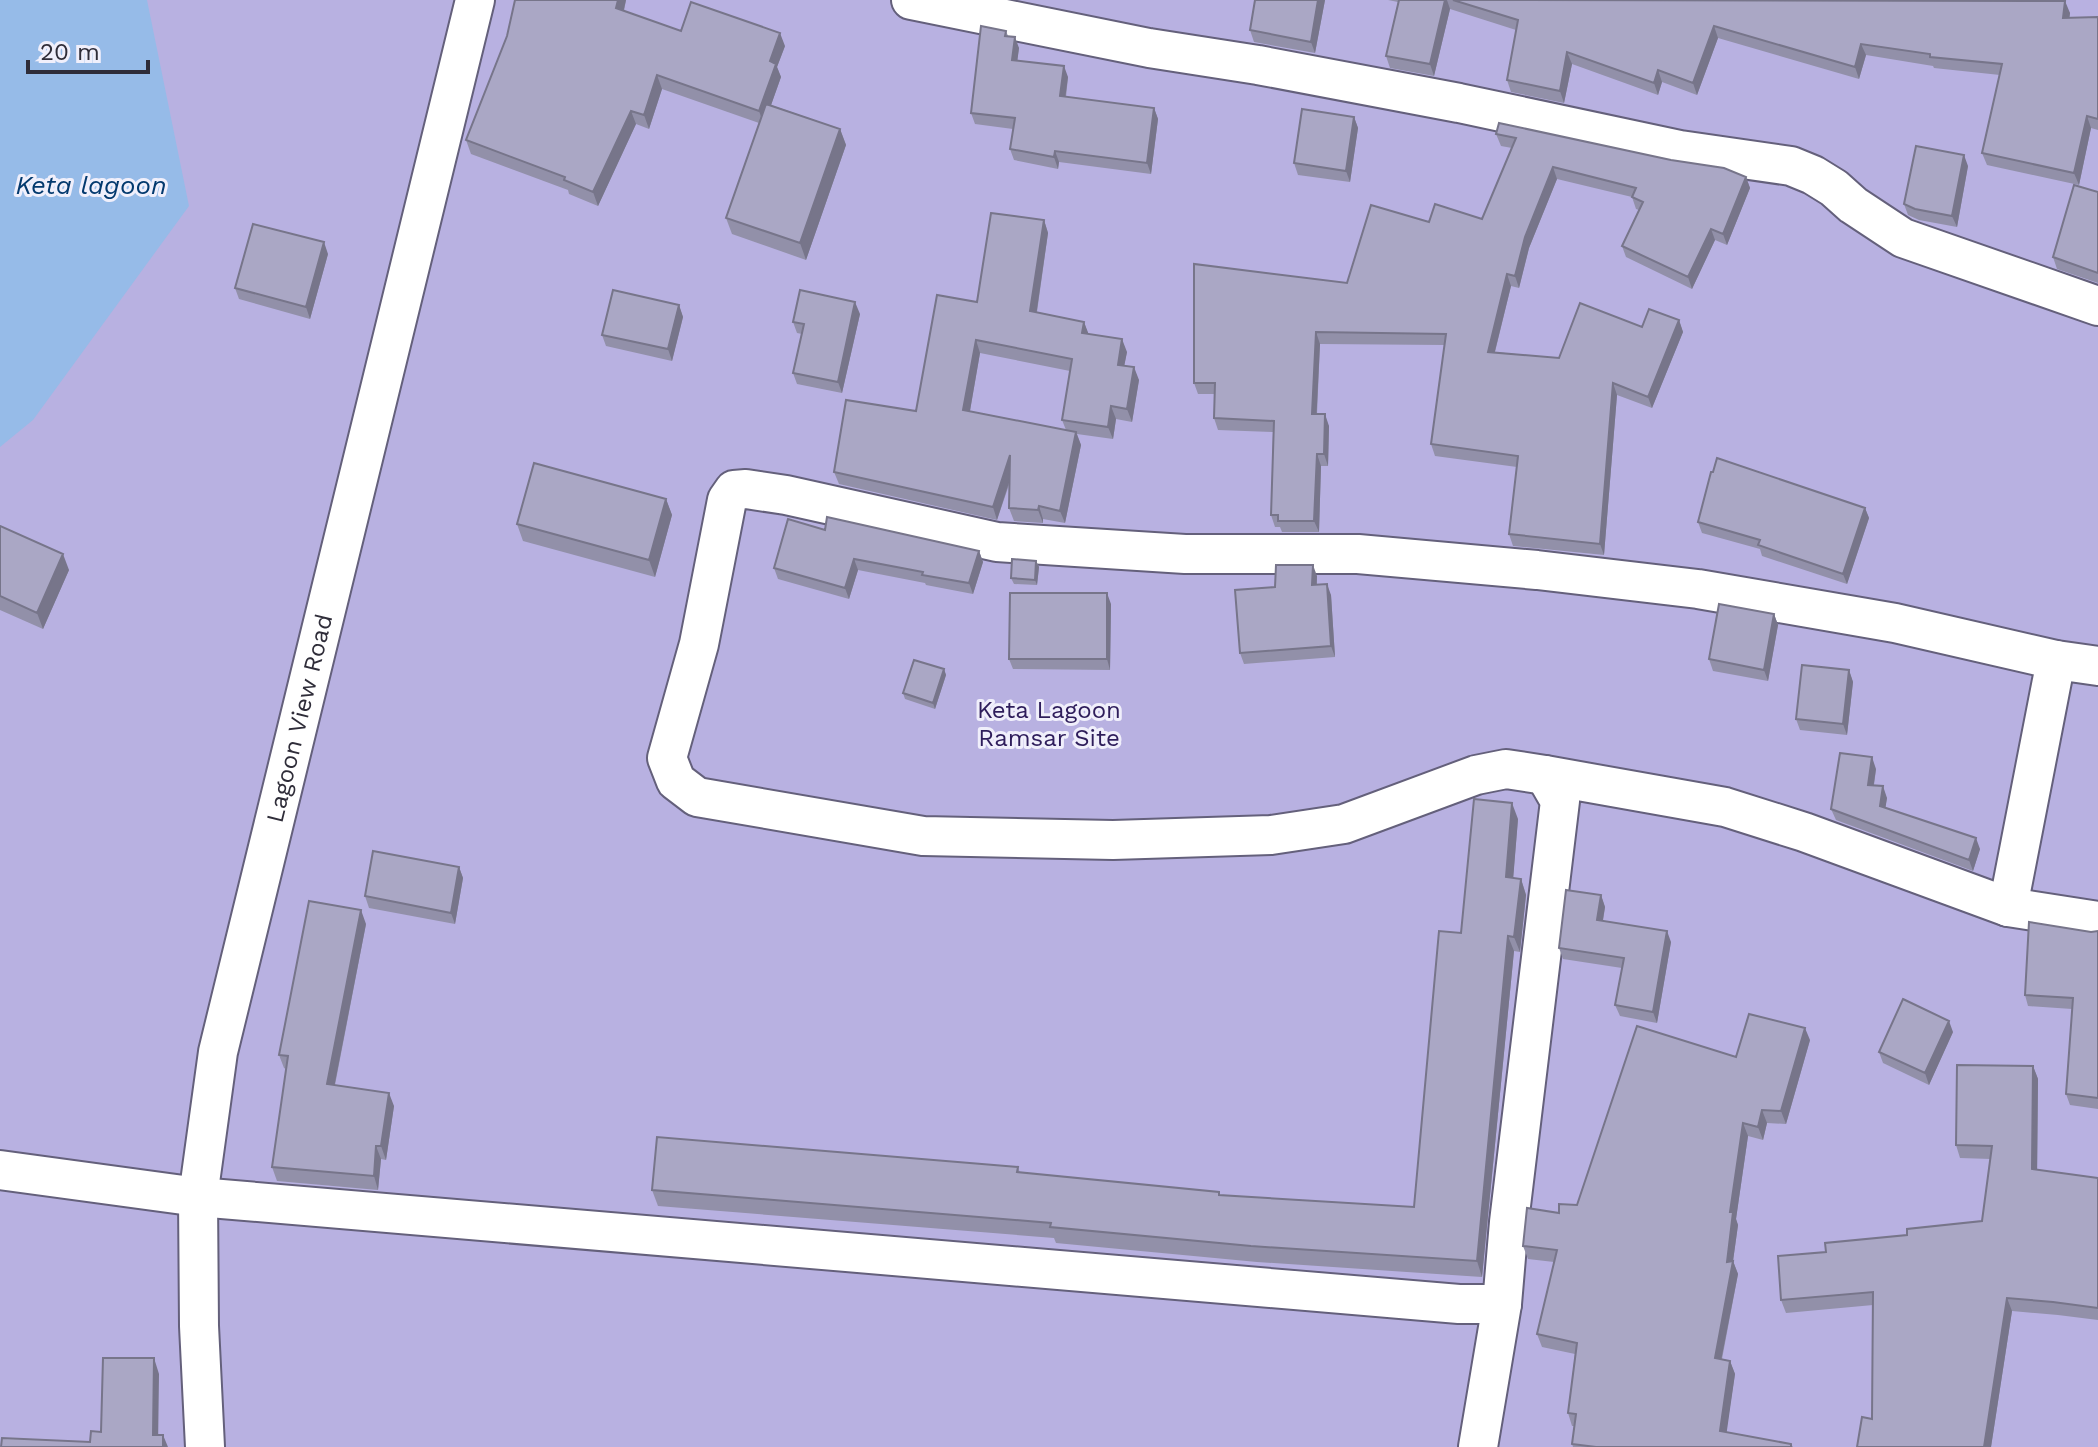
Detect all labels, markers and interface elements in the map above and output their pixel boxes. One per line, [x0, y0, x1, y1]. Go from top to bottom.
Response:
scale bar [28, 24, 148, 74]
text: 20 m [40, 38, 100, 66]
water label: Keta lagoon [15, 170, 167, 200]
street label: Lagoon View Road [261, 611, 338, 825]
park label: Keta Lagoon Ramsar Site [977, 696, 1121, 752]

